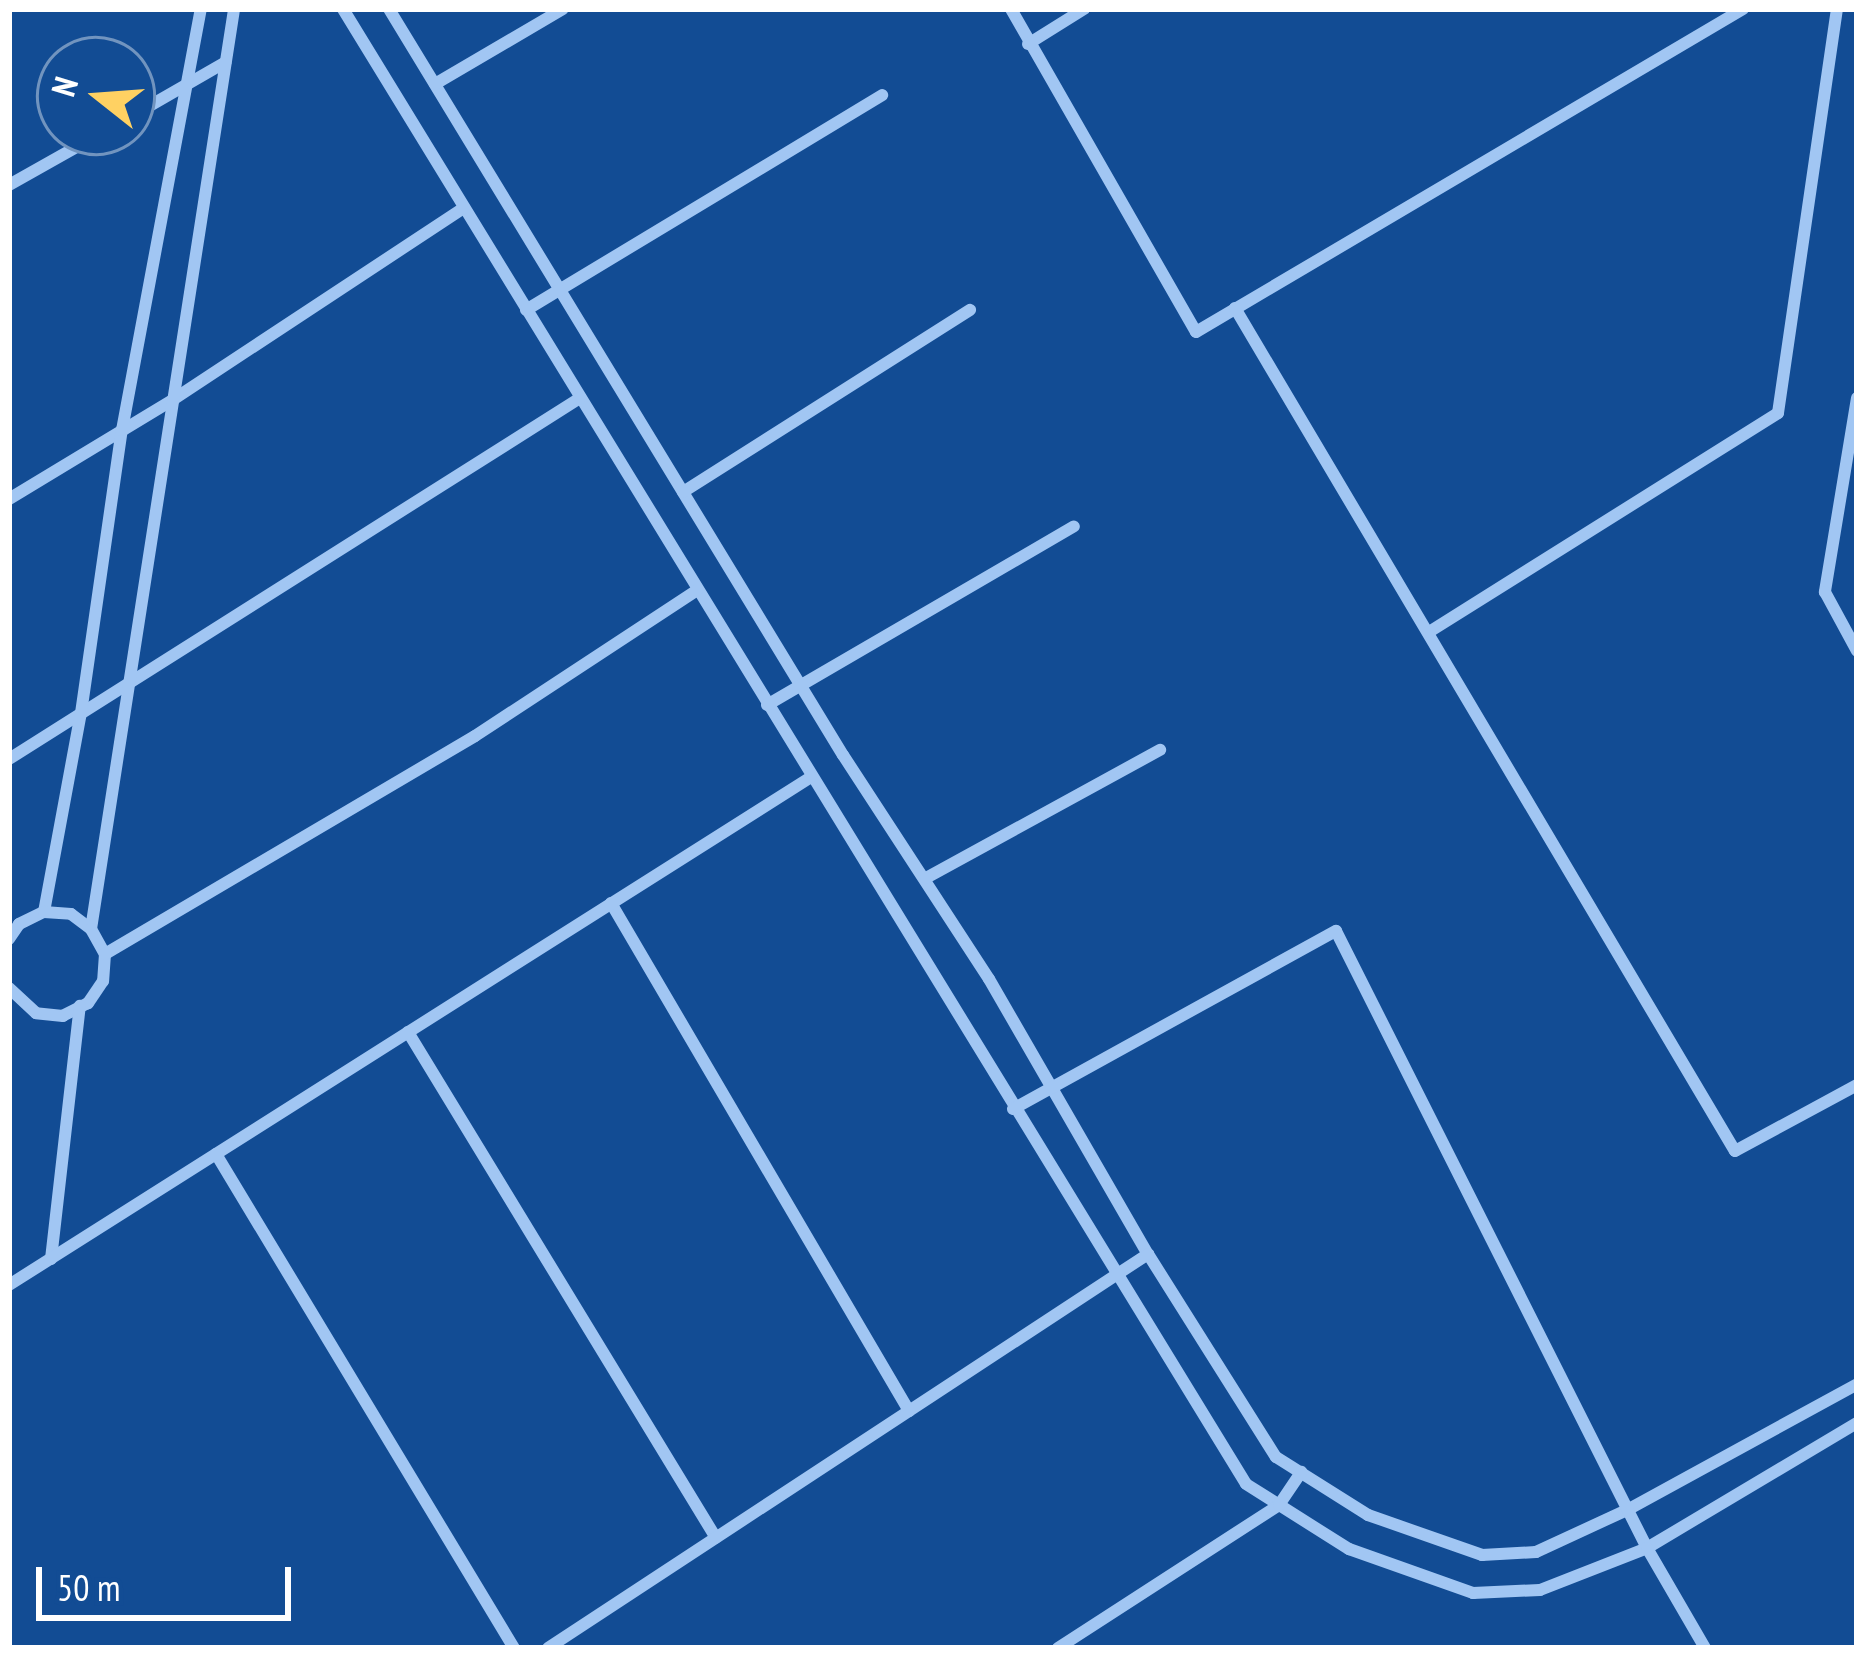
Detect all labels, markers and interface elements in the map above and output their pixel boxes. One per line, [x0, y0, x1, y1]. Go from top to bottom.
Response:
north arrow [36, 36, 156, 156]
text: N [41, 71, 87, 101]
scale bar [42, 1543, 297, 1617]
text: 50 m [57, 1564, 120, 1611]

